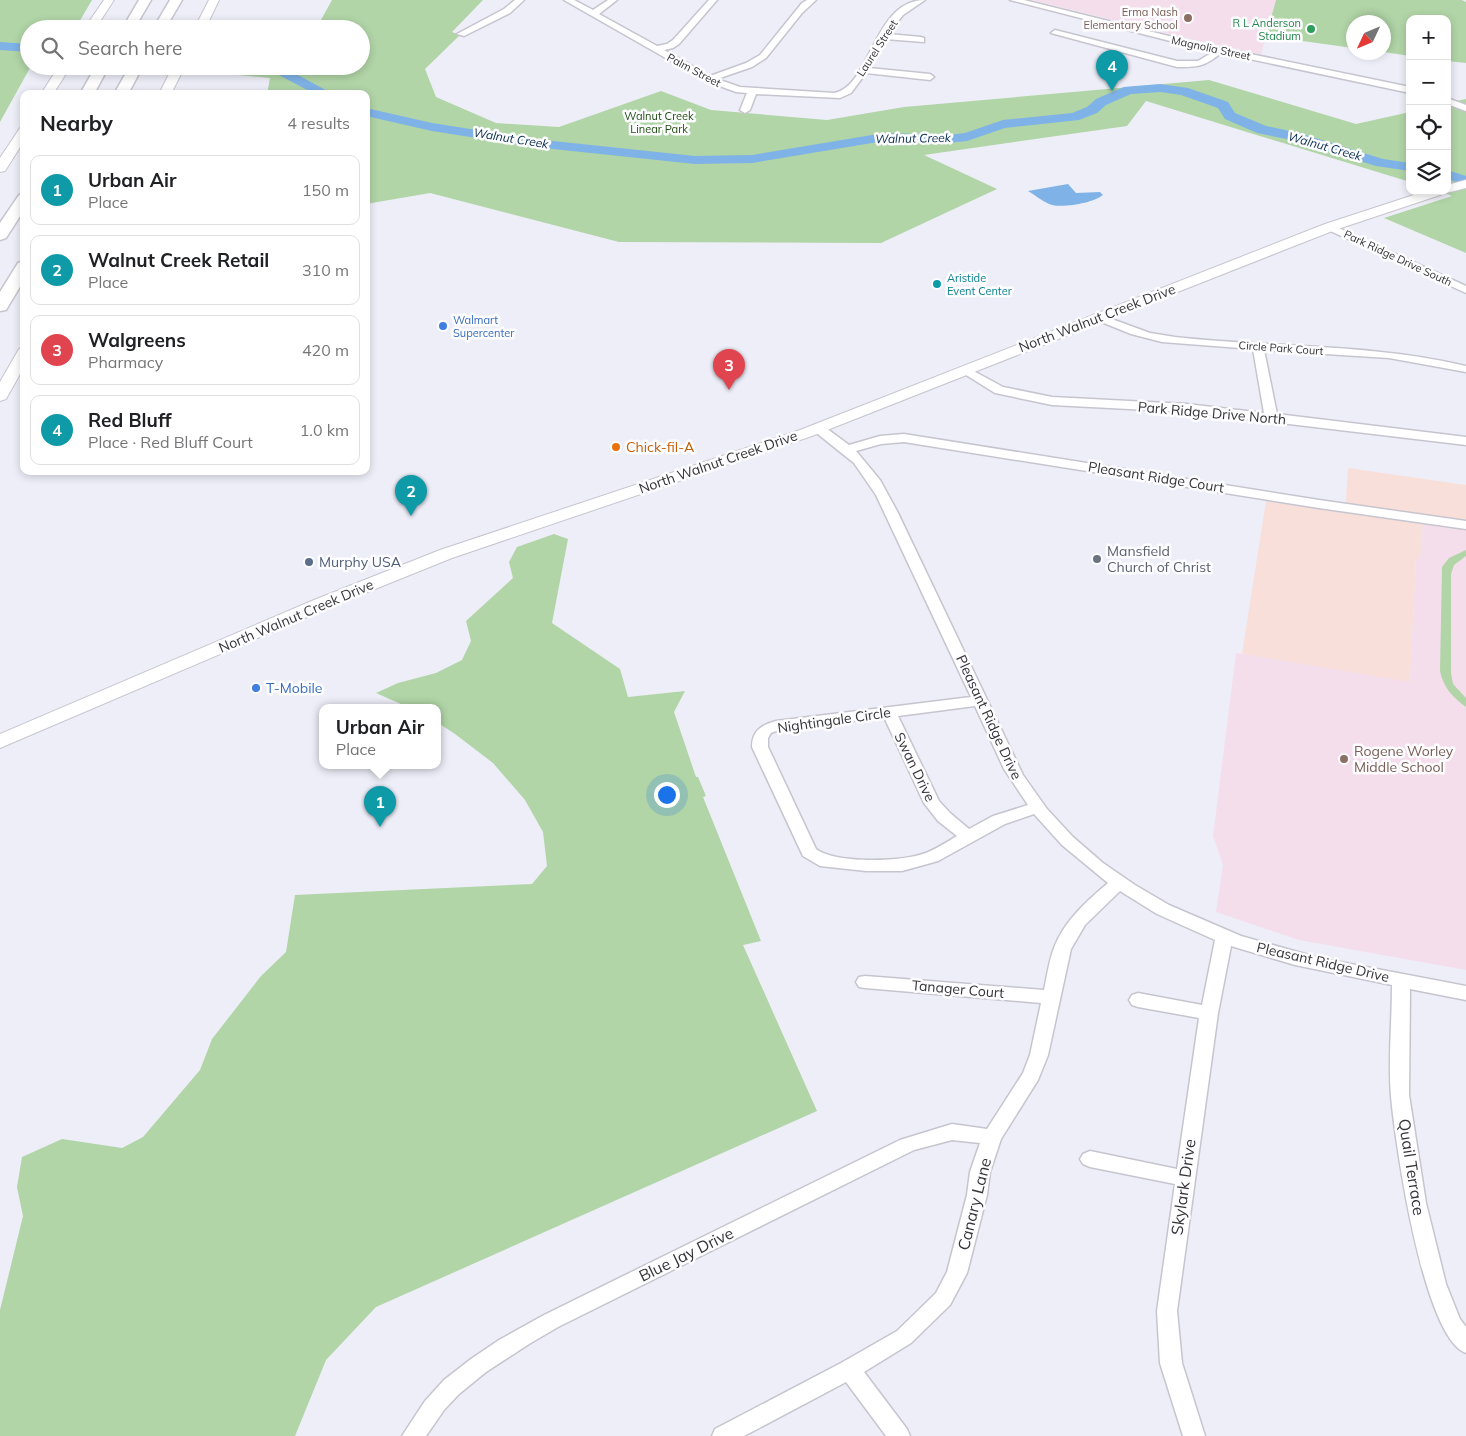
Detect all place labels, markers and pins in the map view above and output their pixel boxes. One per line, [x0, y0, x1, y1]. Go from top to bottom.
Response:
place label: Erma Nash Elementary School [1083, 5, 1178, 32]
marker: Erma Nash Elementary School [1182, 12, 1194, 24]
place label: R L Anderson Stadium [1232, 16, 1301, 43]
marker: R L Anderson Stadium [1305, 23, 1317, 35]
pin: 4 [1096, 50, 1128, 91]
place label: Aristide Event Center [947, 271, 1012, 298]
marker: Aristide Event Center [931, 278, 943, 290]
place label: Walmart Supercenter [453, 313, 514, 340]
marker: Walmart Supercenter [437, 320, 449, 332]
pin: 3 [713, 349, 745, 390]
place label: Chick-fil-A [626, 438, 695, 456]
marker: Chick-fil-A [610, 441, 622, 453]
pin: 2 [395, 475, 427, 516]
place label: Mansfield Church of Christ [1107, 542, 1211, 576]
place label: Murphy USA [319, 553, 402, 571]
marker: Mansfield Church of Christ [1091, 553, 1103, 565]
marker: Murphy USA [303, 556, 315, 568]
place label: T-Mobile [266, 679, 322, 697]
marker: T-Mobile [250, 682, 262, 694]
place label: Rogene Worley Middle School [1354, 742, 1454, 776]
marker: Rogene Worley Middle School [1338, 753, 1350, 765]
pin: 1 [364, 786, 396, 827]

